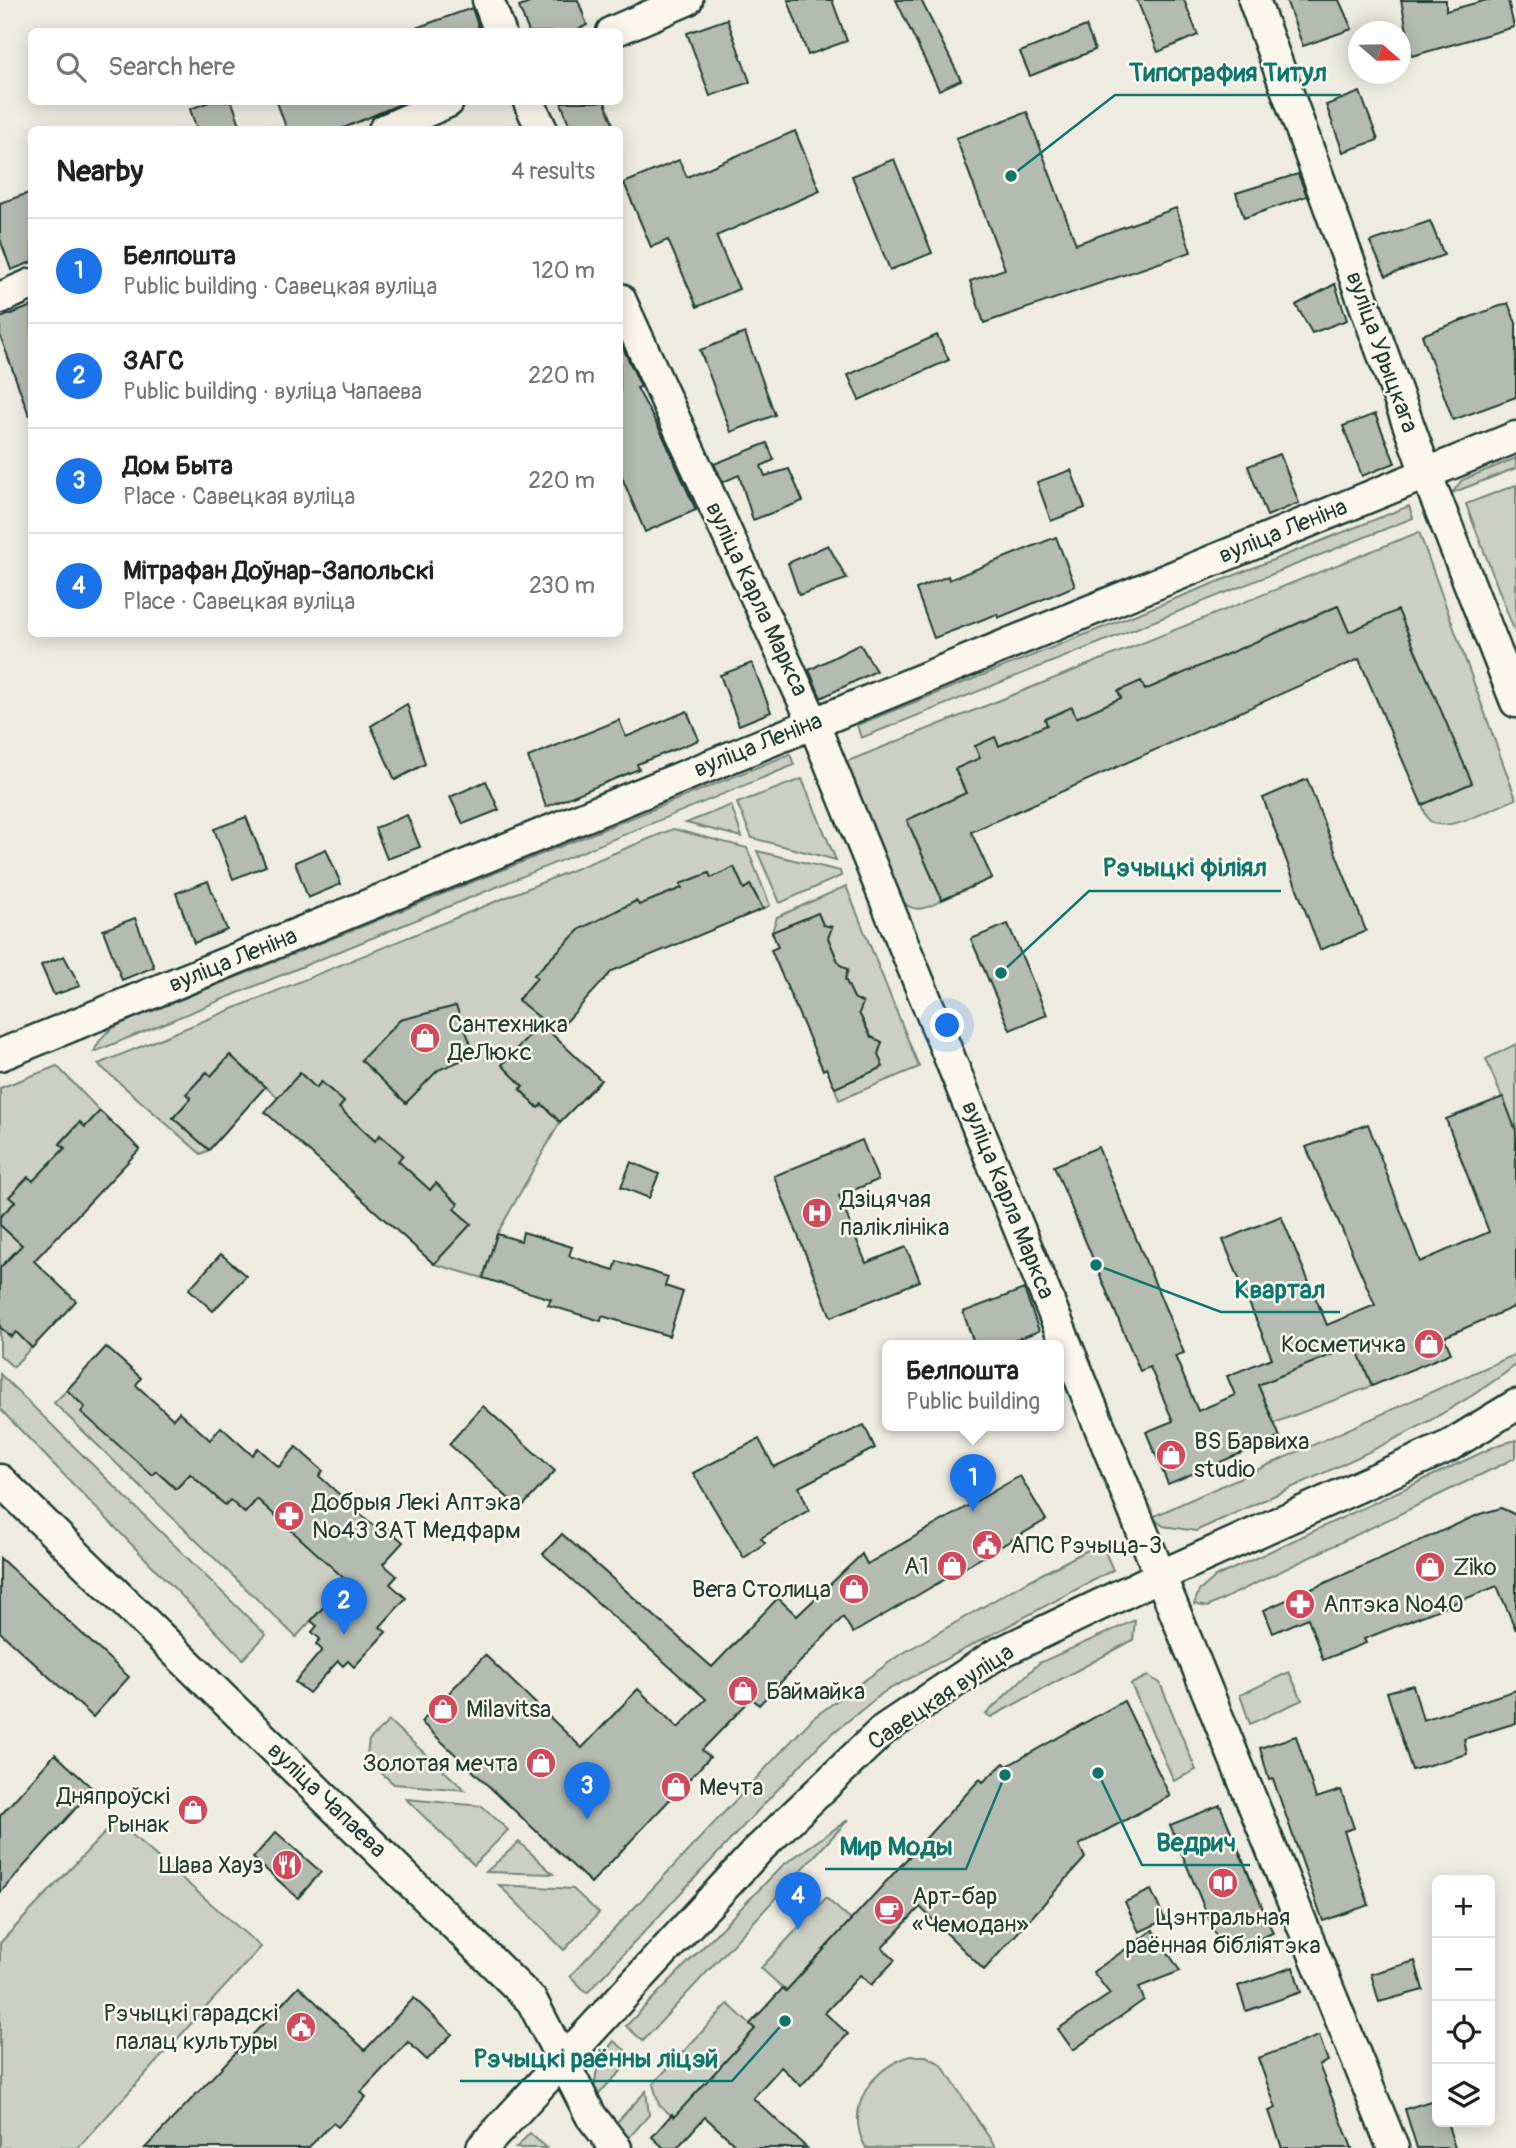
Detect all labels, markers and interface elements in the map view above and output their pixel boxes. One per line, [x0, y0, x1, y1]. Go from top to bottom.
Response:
north arrow [1348, 21, 1411, 84]
search box [28, 28, 623, 105]
icon: search [52, 48, 90, 86]
callout: Типография Титул [1115, 48, 1341, 95]
text: Search here [108, 51, 235, 83]
text: Типография Титул [1128, 57, 1327, 89]
text: Nearby [56, 153, 143, 190]
text: 4 results [511, 157, 595, 186]
text: Белпошта [123, 240, 236, 272]
text: 1 [75, 256, 84, 285]
text: 120 m [532, 256, 595, 285]
street label: вуліца Урыцкага [1339, 267, 1425, 437]
text: Public building · Савецкая вуліца [123, 272, 437, 301]
text: ЗАГС [123, 345, 184, 377]
text: 2 [73, 361, 85, 390]
text: 220 m [528, 361, 595, 390]
text: Public building · вуліца Чапаева [123, 377, 422, 406]
text: Дом Быта [123, 450, 233, 482]
text: 3 [73, 466, 85, 495]
text: 220 m [528, 466, 595, 495]
text: Place · Савецкая вуліца [123, 482, 355, 511]
street label: вуліца Леніна [1215, 492, 1351, 570]
street label: вуліца Карла Маркса [699, 497, 815, 701]
text: Мітрафан Доўнар-Запольскі [123, 555, 434, 587]
text: 4 [72, 571, 86, 600]
text: 230 m [529, 571, 595, 600]
text: Place · Савецкая вуліца [123, 587, 355, 616]
street label: вуліца Леніна [690, 706, 826, 784]
callout: Рэчыцкі філіял [1089, 844, 1281, 891]
text: Рэчыцкі філіял [1103, 852, 1267, 884]
street label: вуліца Леніна [165, 921, 301, 999]
your location [930, 1008, 964, 1042]
place label: Сантехника ДеЛюкс [447, 1010, 568, 1067]
shop icon: Сантехника ДеЛюкс [408, 1021, 442, 1055]
street label: вуліца Карла Маркса [955, 1097, 1061, 1303]
place label: Дзіцячая паліклініка [839, 1185, 949, 1242]
hospital icon: Дзіцячая паліклініка [800, 1196, 834, 1230]
callout: Квартал [1221, 1265, 1340, 1312]
text: Квартал [1235, 1274, 1325, 1306]
shop icon: Косметичка [1412, 1327, 1446, 1361]
place label: Косметичка [1281, 1330, 1406, 1359]
popup [882, 1340, 1064, 1431]
text: Белпошта [906, 1355, 1019, 1387]
text: Public building [906, 1387, 1040, 1416]
place label: BS Барвиха studio [1194, 1427, 1309, 1484]
shop icon: BS Барвиха studio [1154, 1438, 1188, 1472]
pin: 1 [950, 1454, 996, 1512]
place label: Добрыя Лекі Аптэка №43 ЗАТ Медфарм [311, 1488, 521, 1545]
pharmacy icon: Добрыя Лекі Аптэка №43 ЗАТ Медфарм [272, 1499, 306, 1533]
public building icon: АПС Рэчыца-3 [970, 1528, 1004, 1562]
place label: АПС Рэчыца-3 [1010, 1531, 1162, 1560]
shop icon: A1 [935, 1549, 969, 1583]
shop icon: Ziko [1413, 1550, 1447, 1584]
place label: A1 [904, 1552, 929, 1581]
place label: Ziko [1453, 1553, 1497, 1582]
shop icon: Вега Столица [837, 1572, 871, 1606]
place label: Вега Столица [692, 1575, 831, 1604]
pin: 2 [321, 1577, 367, 1635]
pharmacy icon: Аптэка №40 [1283, 1587, 1317, 1621]
place label: Аптэка №40 [1323, 1590, 1464, 1619]
street label: Савецкая вуліца [862, 1637, 1020, 1757]
shop icon: Баймайка [726, 1674, 760, 1708]
place label: Баймайка [766, 1677, 865, 1706]
shop icon: Milavitsa [426, 1692, 460, 1726]
place label: Milavitsa [466, 1695, 551, 1724]
street label: вуліца Чапаева [261, 1736, 393, 1864]
shop icon: Золотая мечта [524, 1746, 558, 1780]
place label: Золотая мечта [363, 1749, 518, 1778]
pin: 3 [564, 1762, 610, 1820]
shop icon: Мечта [659, 1770, 693, 1804]
place label: Мечта [699, 1773, 763, 1802]
place label: Дняпроўскі Рынак [56, 1782, 170, 1839]
shop icon: Дняпроўскі Рынак [176, 1793, 210, 1827]
callout: Ведрич [1142, 1818, 1250, 1865]
callout: Мир Моды [825, 1822, 966, 1869]
text: Ведрич [1156, 1827, 1236, 1859]
text: Мир Моды [839, 1831, 953, 1863]
restaurant icon: Шава Хауз [270, 1848, 304, 1882]
place label: Шава Хауз [159, 1851, 264, 1880]
library icon: Цэнтральная раённая бібліятэка [1206, 1866, 1240, 1900]
pin: 4 [775, 1872, 821, 1930]
map controls [1432, 1875, 1495, 2127]
button: + [1432, 1875, 1495, 1938]
place label: Арт-бар «Чемодан» [912, 1882, 1029, 1939]
cafe icon: Арт-бар «Чемодан» [872, 1893, 906, 1927]
place label: Цэнтральная раённая бібліятэка [1125, 1903, 1321, 1960]
button: − [1432, 1938, 1495, 2001]
place label: Рэчыцкі гарадскі палац культуры [104, 1999, 278, 2056]
button: locate [1432, 2001, 1495, 2064]
public building icon: Рэчыцкі гарадскі палац культуры [284, 2010, 318, 2044]
callout: Рэчыцкі раённы ліцэй [460, 2034, 732, 2081]
text: Рэчыцкі раённы ліцэй [474, 2043, 718, 2075]
button: layers [1432, 2064, 1495, 2127]

